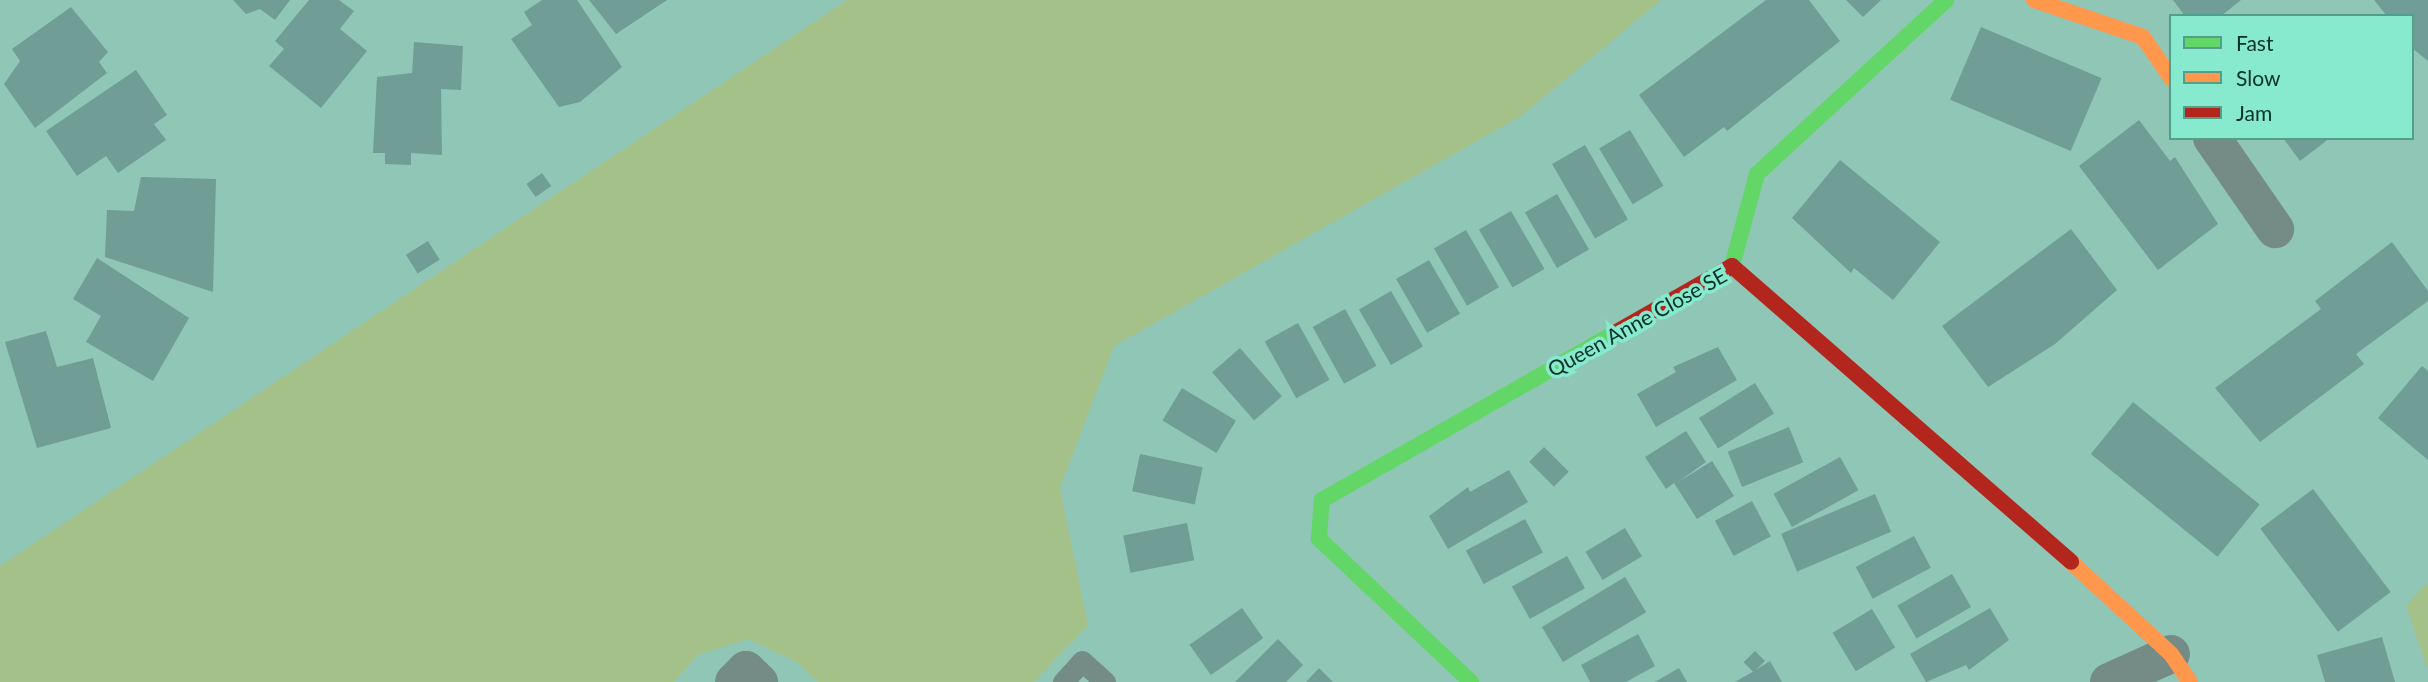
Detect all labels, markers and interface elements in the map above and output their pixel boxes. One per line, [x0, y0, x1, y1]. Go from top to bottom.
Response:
legend [2169, 14, 2414, 140]
text: Fast [2236, 30, 2273, 55]
text: Slow [2236, 65, 2280, 90]
text: Jam [2236, 100, 2272, 125]
street label: Queen Anne Close SE [1543, 262, 1731, 382]

